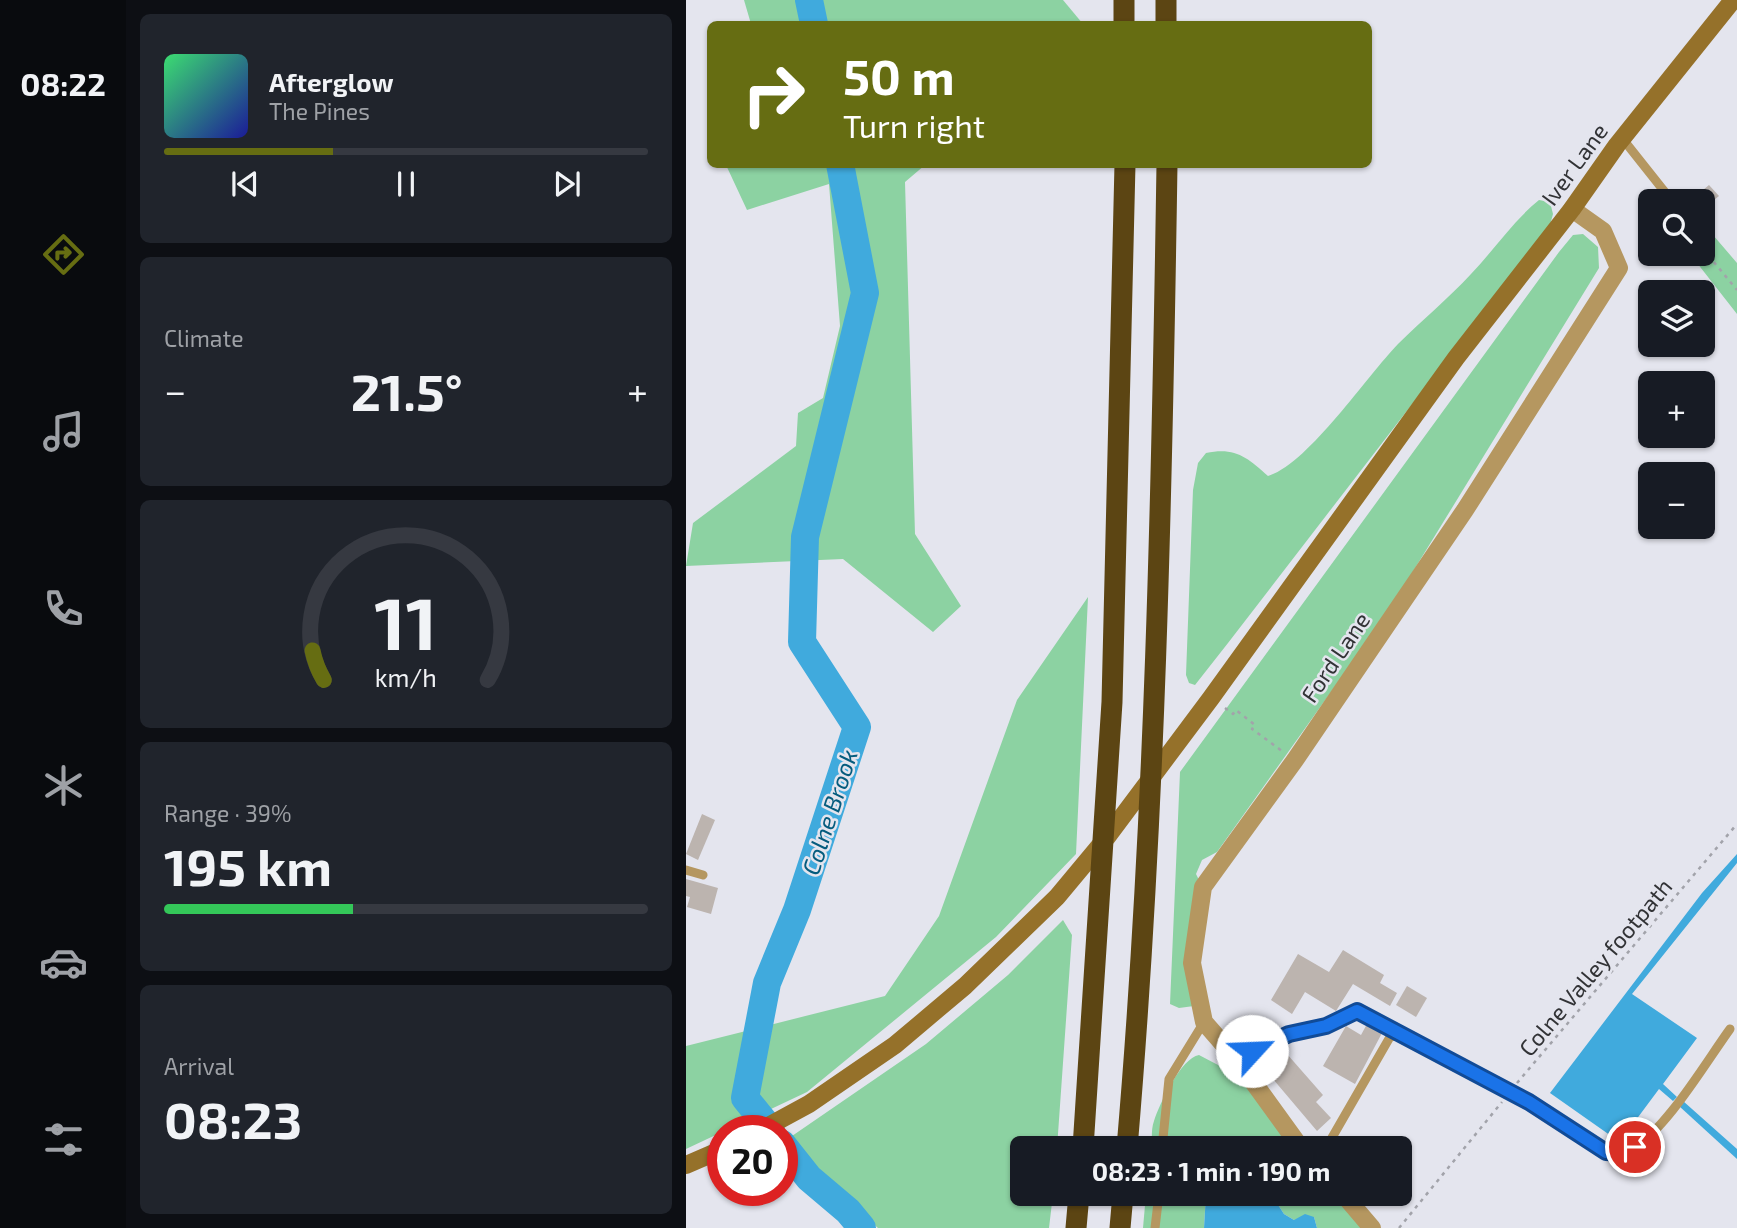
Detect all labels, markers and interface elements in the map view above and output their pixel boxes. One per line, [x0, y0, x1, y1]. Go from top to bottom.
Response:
text: 50 m [843, 46, 955, 105]
icon: right [728, 49, 819, 140]
text: 08:22 [20, 64, 106, 102]
text: Afterglow [269, 66, 394, 97]
text: The Pines [269, 97, 370, 125]
text: Turn right [843, 106, 985, 144]
street label: Iver Lane [1535, 118, 1613, 210]
icon: previous [226, 165, 264, 203]
icon: pause [387, 165, 425, 203]
icon: next [548, 165, 586, 203]
map controls [1638, 189, 1715, 539]
button: search [1638, 189, 1715, 266]
icon: directions [39, 230, 88, 279]
button: layers [1638, 280, 1715, 357]
text: Climate [164, 324, 244, 352]
text: 21.5° [351, 359, 463, 421]
text: − [164, 367, 186, 413]
text: + [627, 367, 648, 413]
button: + [1638, 371, 1715, 448]
icon: music [39, 407, 88, 456]
button: − [1638, 462, 1715, 539]
text: 11 [375, 577, 437, 665]
icon: phone [39, 584, 88, 633]
street label: Ford Lane [1295, 607, 1375, 707]
text: km/h [375, 662, 437, 692]
water label: Colne Brook [795, 746, 863, 878]
icon: climate [39, 761, 88, 810]
text: Range · 39% [164, 799, 292, 827]
text: 195 km [164, 834, 332, 896]
street label: Colne Valley footpath [1513, 873, 1677, 1061]
icon: car [39, 938, 88, 987]
position arrow [1215, 1014, 1289, 1088]
text: Arrival [164, 1052, 234, 1080]
text: 08:23 [164, 1087, 302, 1149]
icon: filters [39, 1115, 88, 1164]
speed limit sign: 20 [707, 1115, 798, 1206]
pin [1605, 1117, 1665, 1177]
icon: arrive [1616, 1128, 1654, 1166]
text: 08:23 · 1 min · 190 m [1092, 1155, 1330, 1186]

